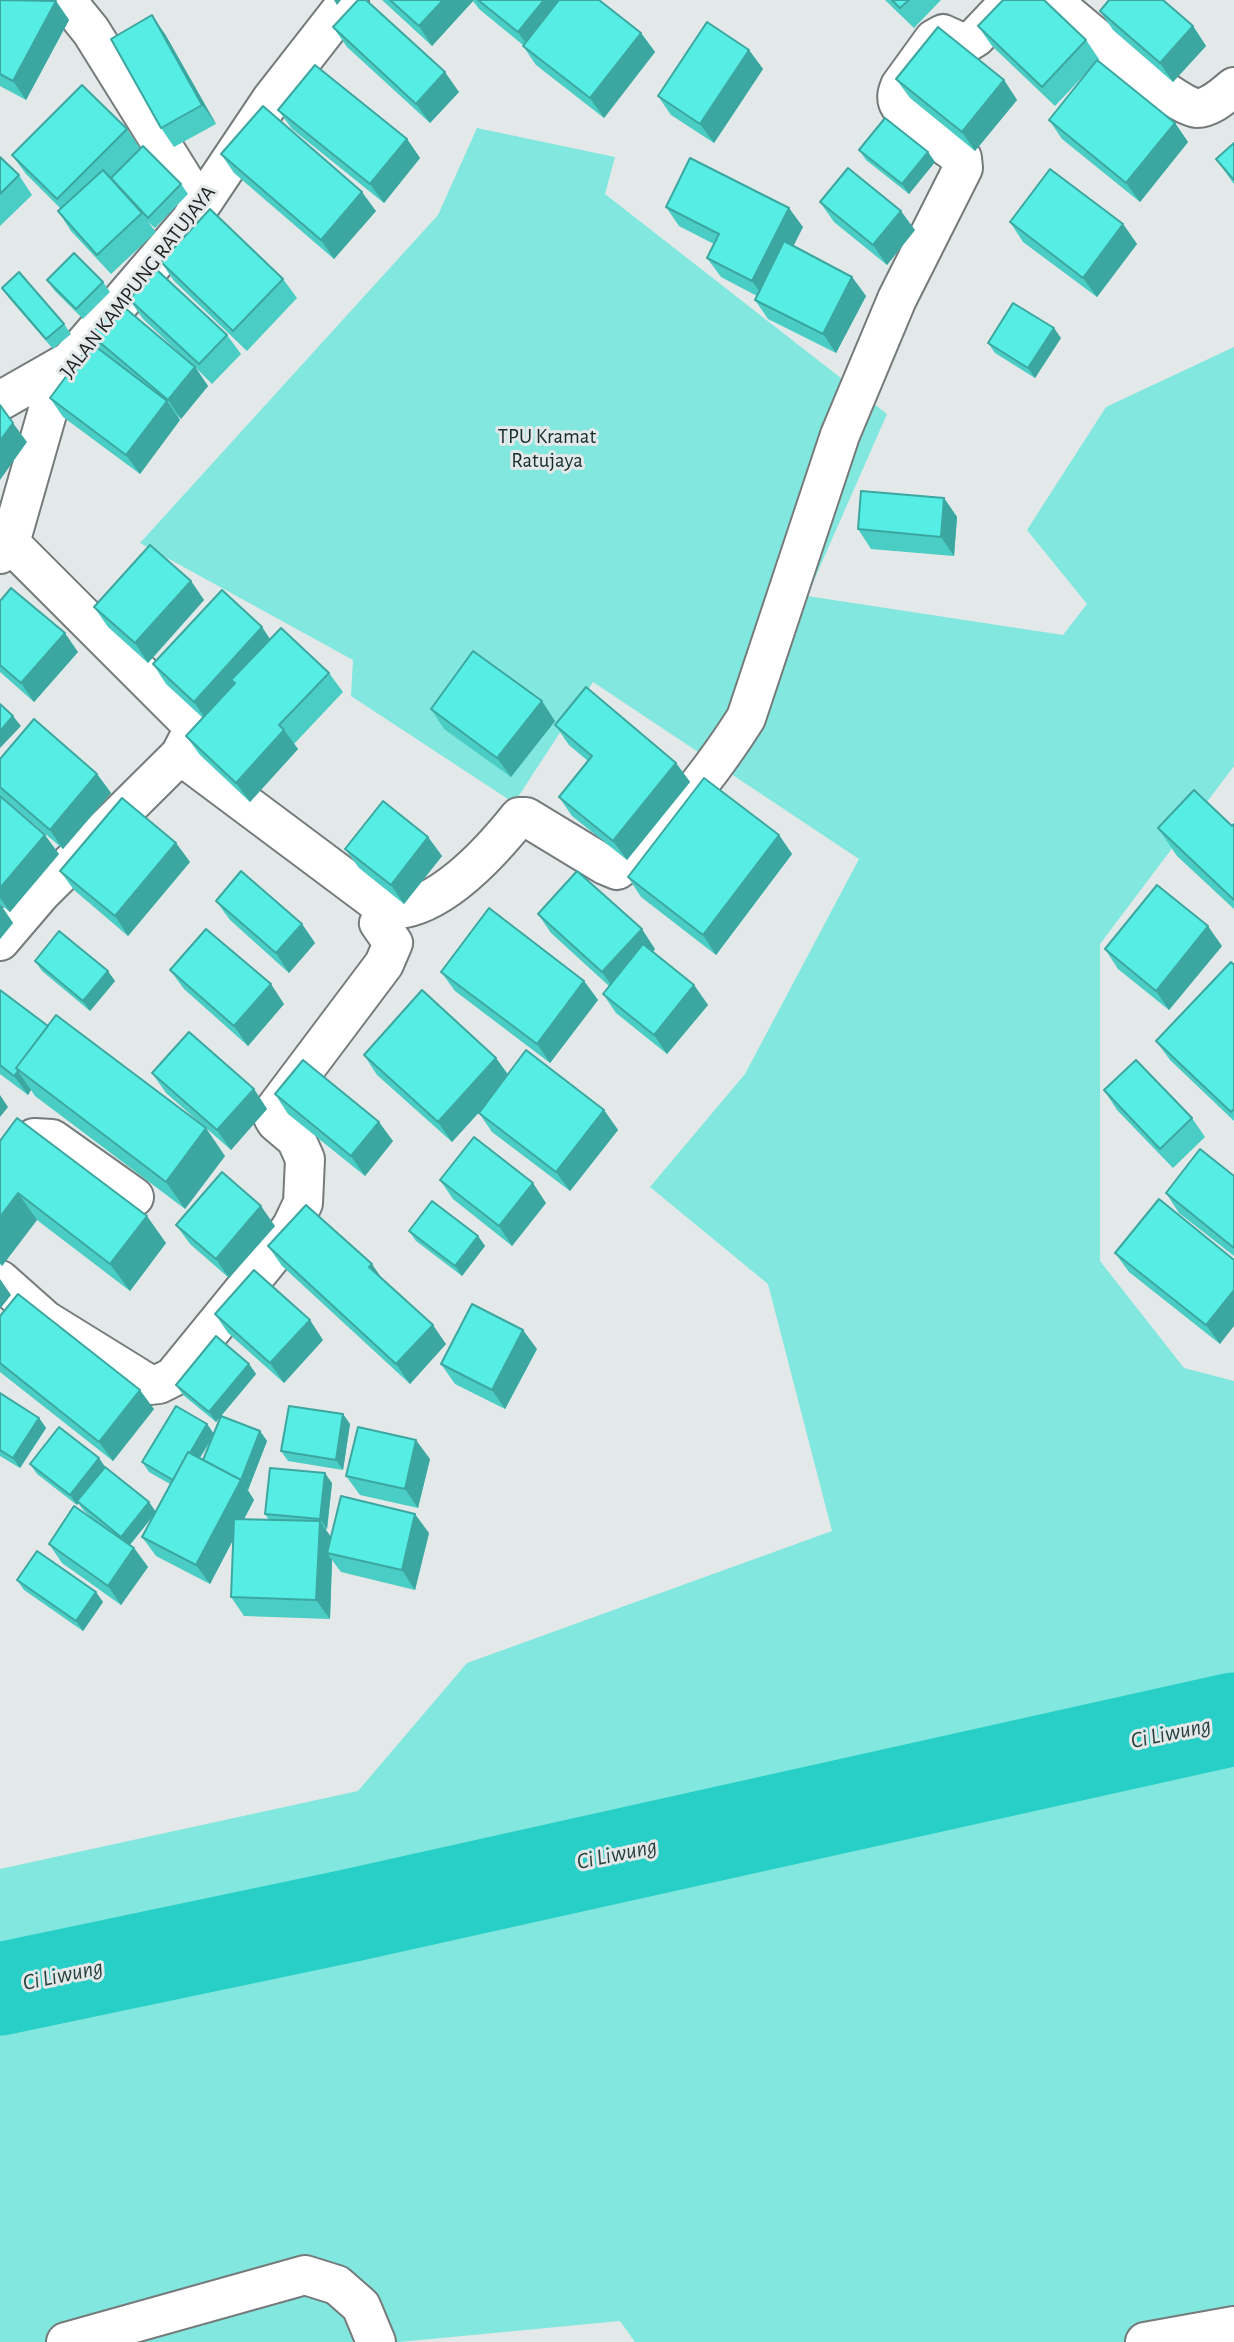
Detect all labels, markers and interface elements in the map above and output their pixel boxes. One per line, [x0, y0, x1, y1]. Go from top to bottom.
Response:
street label: JALAN KAMPUNG RATUJAYA [55, 181, 221, 383]
park label: TPU Kramat Ratujaya [498, 424, 596, 474]
water label: Ci Liwung [1128, 1711, 1214, 1755]
water label: Ci Liwung [574, 1832, 660, 1876]
water label: Ci Liwung [20, 1953, 106, 1997]

